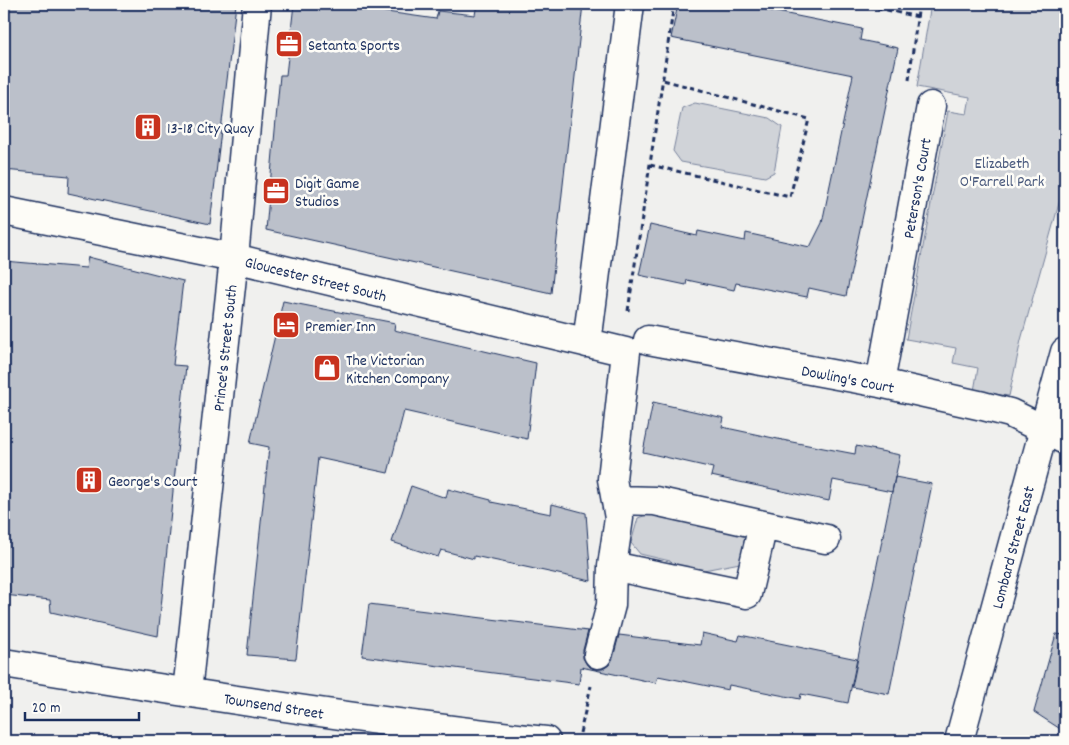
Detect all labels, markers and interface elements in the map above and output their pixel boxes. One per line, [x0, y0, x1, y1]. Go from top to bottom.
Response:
office icon: Setanta Sports [274, 29, 304, 59]
place label: Setanta Sports [308, 35, 400, 58]
building icon: 13-18 City Quay [133, 112, 163, 142]
place label: 13-18 City Quay [167, 118, 254, 141]
street label: Peterson's Court [898, 136, 939, 241]
park label: Elizabeth O'Farrell Park [960, 153, 1044, 194]
place label: Digit Game Studios [295, 173, 359, 214]
office icon: Digit Game Studios [261, 176, 291, 206]
street label: Gloucester Street South [242, 252, 389, 309]
street label: Prince's Street South [208, 284, 245, 413]
hotel icon: Premier Inn [271, 310, 301, 340]
place label: Premier Inn [305, 316, 376, 339]
place label: The Victorian Kitchen Company [346, 350, 449, 391]
shop icon: The Victorian Kitchen Company [312, 353, 342, 383]
street label: Dowling's Court [799, 360, 896, 401]
building icon: George's Court [74, 465, 104, 495]
place label: George's Court [108, 471, 198, 494]
street label: Lombard Street East [987, 484, 1042, 612]
street label: Townsend Street [222, 688, 325, 727]
scale bar [25, 690, 139, 722]
text: 20 m [32, 698, 60, 720]

